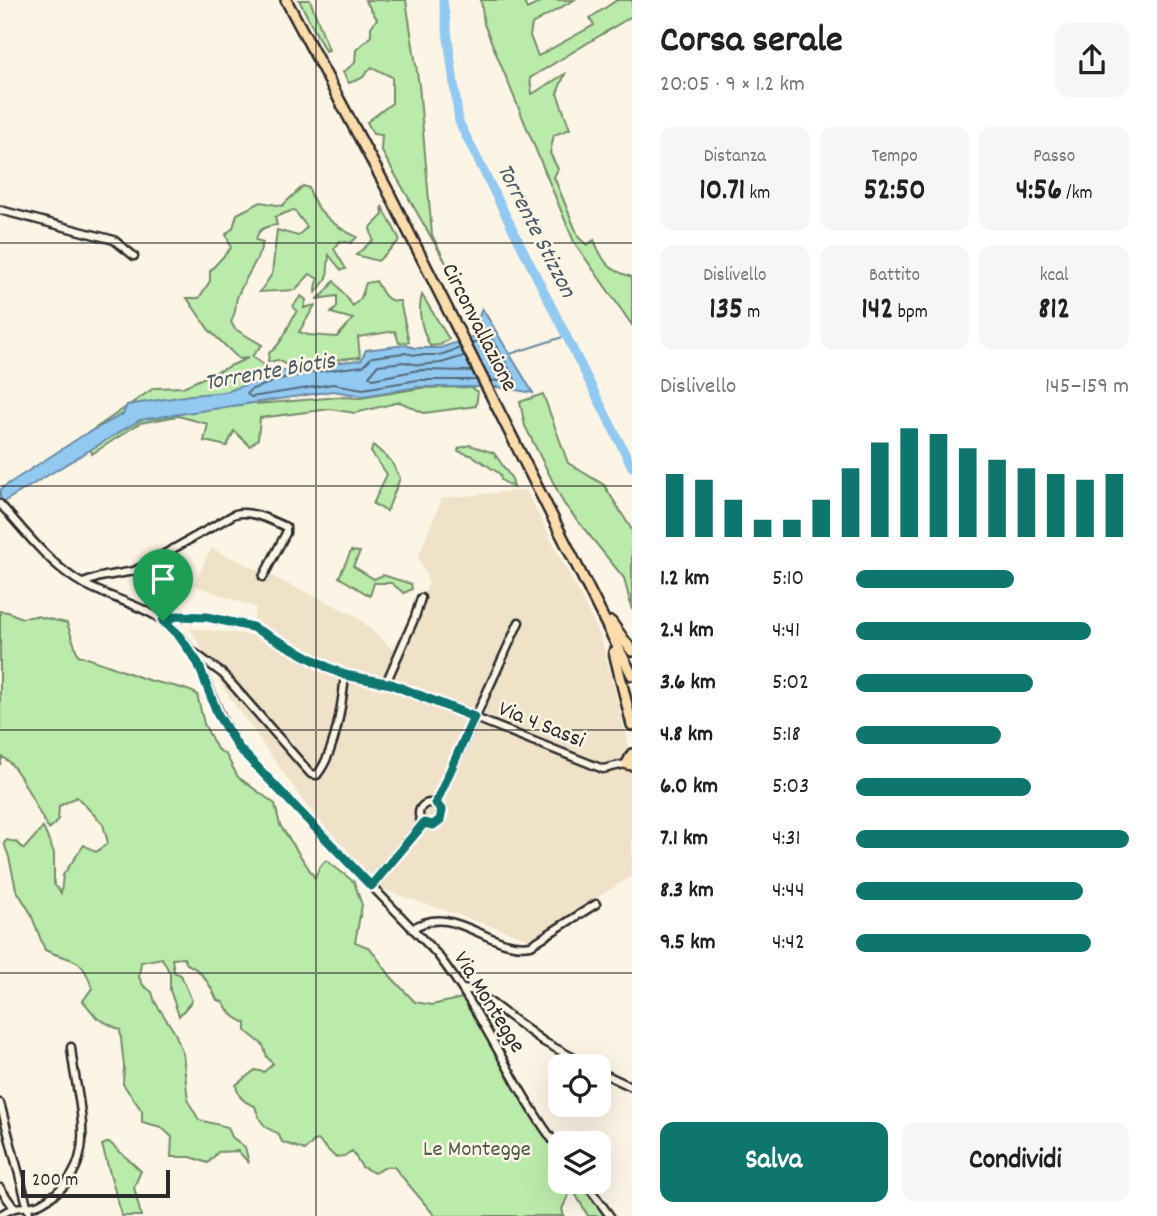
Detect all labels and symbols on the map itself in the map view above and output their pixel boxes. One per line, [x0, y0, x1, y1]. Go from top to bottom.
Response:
water label: Torrente Stizzon [487, 158, 584, 305]
street label: Circonvallazione [431, 258, 525, 398]
water label: Torrente Biotis [202, 345, 339, 401]
pin [133, 549, 193, 621]
street label: Via 4 Sassi [493, 694, 589, 758]
street label: Via Montegge [444, 946, 532, 1060]
park label: Le Montegge [423, 1134, 531, 1167]
scale bar [21, 1167, 170, 1199]

